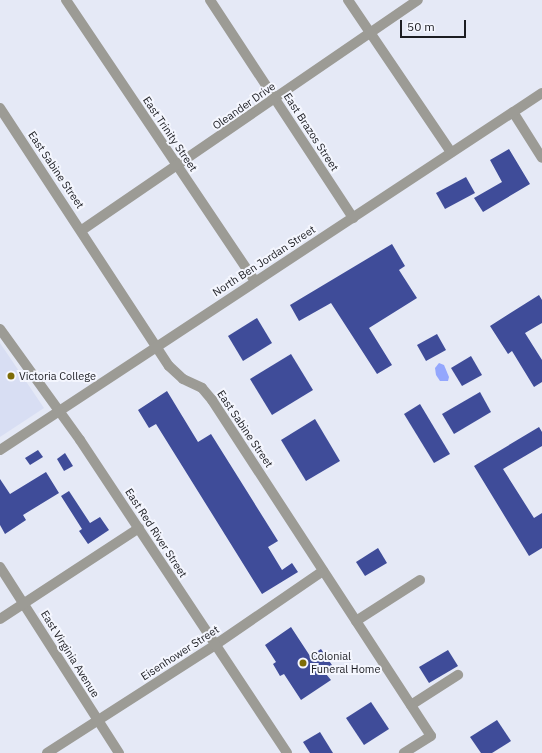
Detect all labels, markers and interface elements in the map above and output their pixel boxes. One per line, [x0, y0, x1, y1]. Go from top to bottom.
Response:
scale bar [402, 12, 468, 38]
text: 50 m [407, 19, 435, 34]
street label: Oleander Drive [210, 80, 278, 132]
street label: East Brazos Street [281, 91, 341, 173]
street label: East Trinity Street [140, 94, 200, 174]
street label: East Sabine Street [25, 129, 87, 211]
street label: North Ben Jordan Street [210, 223, 318, 299]
place label: Victoria College [19, 369, 96, 383]
marker: Victoria College [6, 371, 16, 381]
street label: East Sabine Street [214, 388, 276, 470]
street label: East Red River Street [122, 486, 190, 580]
street label: East Virginia Avenue [38, 608, 102, 700]
street label: Eisenhower Street [138, 623, 222, 683]
place label: Colonial Funeral Home [311, 650, 380, 676]
marker: Colonial Funeral Home [298, 658, 308, 668]

